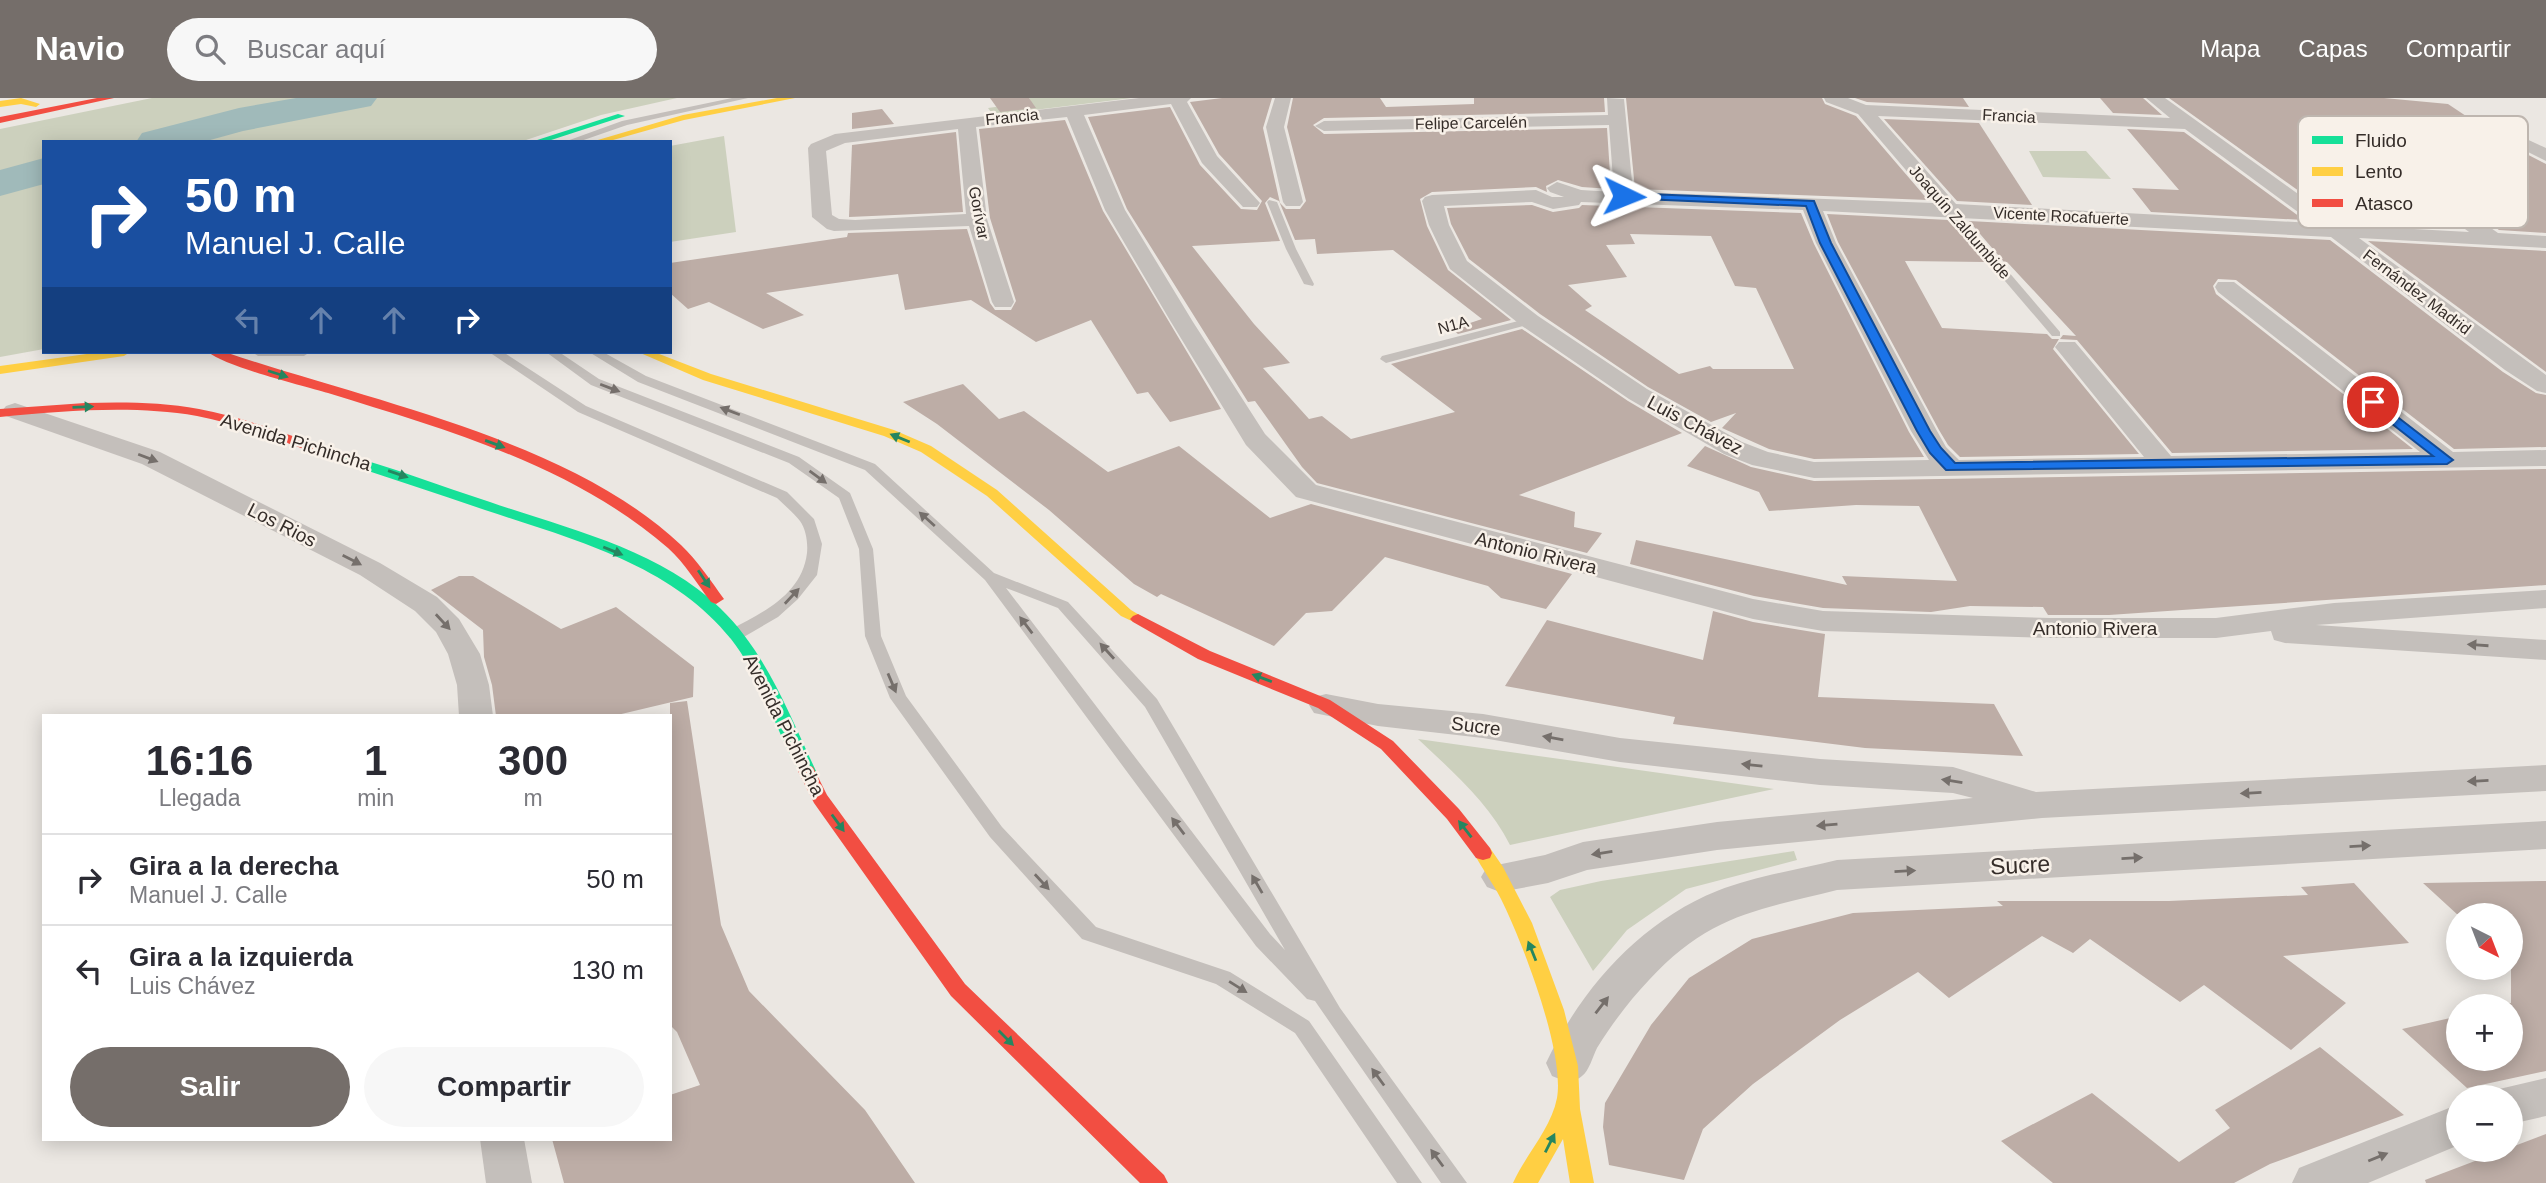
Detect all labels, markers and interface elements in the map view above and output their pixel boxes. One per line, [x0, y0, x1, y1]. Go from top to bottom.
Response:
search box [167, 18, 657, 81]
text: Navio [35, 30, 125, 67]
icon: search [191, 30, 229, 68]
text: Buscar aquí [247, 34, 386, 64]
text: Mapa [2200, 35, 2260, 62]
text: Capas [2298, 35, 2368, 62]
text: Compartir [2406, 35, 2511, 62]
street label: Francia [985, 106, 1040, 128]
street label: Francia [1982, 106, 2036, 126]
street label: Felipe Carcelén [1415, 114, 1527, 132]
legend [2298, 116, 2528, 228]
text: Fluido [2355, 130, 2407, 151]
position arrow [1587, 159, 1661, 233]
text: Lento [2355, 161, 2403, 182]
street label: Joaquín Zaldumbide [1906, 162, 2014, 282]
icon: right [70, 168, 161, 259]
text: 50 m [185, 168, 297, 222]
street label: Gorívar [966, 185, 993, 241]
text: Atasco [2355, 193, 2413, 214]
street label: Vicente Rocafuerte [1993, 204, 2129, 228]
text: Manuel J. Calle [185, 225, 406, 261]
street label: Fernández Madrid [2360, 246, 2474, 338]
icon: left [229, 301, 267, 339]
icon: ahead [302, 301, 340, 339]
icon: ahead [375, 301, 413, 339]
icon: right [448, 301, 486, 339]
street label: N1A [1436, 313, 1471, 337]
one-way arrow [268, 369, 289, 380]
pin [2343, 372, 2403, 432]
one-way arrow [599, 382, 620, 393]
icon: arrive [2354, 383, 2392, 421]
street label: Luis Chávez [1644, 391, 1746, 459]
one-way arrow [72, 402, 94, 413]
one-way arrow [720, 406, 741, 417]
street label: Avenida Pichincha [218, 409, 374, 475]
one-way arrow [889, 432, 910, 443]
one-way arrow [484, 439, 505, 450]
one-way arrow [138, 453, 159, 464]
one-way arrow [388, 469, 409, 480]
one-way arrow [809, 470, 827, 484]
street label: Los Rios [244, 499, 320, 551]
one-way arrow [918, 511, 936, 527]
street label: Antonio Rivera [1473, 528, 1599, 578]
one-way arrow [602, 545, 623, 556]
one-way arrow [342, 554, 362, 566]
one-way arrow [697, 569, 710, 589]
one-way arrow [784, 587, 800, 604]
one-way arrow [434, 613, 450, 630]
one-way arrow [1020, 616, 1034, 634]
street label: Antonio Rivera [2033, 618, 2158, 639]
one-way arrow [2467, 640, 2489, 651]
one-way arrow [1099, 642, 1115, 660]
street label: Avenida Pichincha [739, 651, 829, 800]
one-way arrow [887, 672, 898, 693]
one-way arrow [1251, 672, 1272, 683]
street label: Sucre [1450, 713, 1502, 739]
one-way arrow [1542, 732, 1564, 743]
text: 16:16 [146, 737, 253, 784]
text: 1 [364, 737, 387, 784]
text: 300 [498, 737, 568, 784]
one-way arrow [1741, 759, 1763, 770]
one-way arrow [1941, 775, 1963, 786]
one-way arrow [2467, 776, 2489, 787]
text: Llegada [159, 785, 241, 811]
text: min [357, 785, 394, 811]
text: m [524, 785, 543, 811]
one-way arrow [2239, 788, 2261, 799]
one-way arrow [831, 814, 845, 832]
one-way arrow [1170, 818, 1185, 836]
one-way arrow [1816, 820, 1838, 831]
one-way arrow [1457, 821, 1472, 839]
one-way arrow [2349, 840, 2371, 851]
one-way arrow [1590, 848, 1612, 859]
street label: Sucre [1989, 850, 2051, 880]
text: Gira a la derecha [129, 851, 339, 881]
one-way arrow [2122, 853, 2144, 864]
icon: right [70, 861, 108, 899]
text: 50 m [586, 864, 644, 894]
one-way arrow [1895, 865, 1917, 876]
one-way arrow [1034, 873, 1050, 890]
one-way arrow [1251, 875, 1263, 894]
text: Manuel J. Calle [129, 882, 288, 908]
north arrow [2446, 903, 2524, 980]
map controls [2446, 903, 2523, 1162]
one-way arrow [1527, 940, 1538, 961]
text: Gira a la izquierda [129, 942, 353, 972]
icon: left [70, 952, 108, 990]
text: 130 m [572, 955, 644, 985]
text: Luis Chávez [129, 973, 256, 999]
one-way arrow [1228, 981, 1247, 993]
button: + [2446, 994, 2523, 1071]
one-way arrow [1595, 996, 1610, 1014]
one-way arrow [998, 1029, 1014, 1046]
button: Salir [70, 1047, 350, 1127]
button: Compartir [364, 1047, 644, 1127]
one-way arrow [1371, 1068, 1385, 1086]
button: − [2446, 1085, 2523, 1162]
one-way arrow [1545, 1133, 1556, 1153]
one-way arrow [1430, 1149, 1444, 1167]
one-way arrow [2368, 1151, 2389, 1162]

